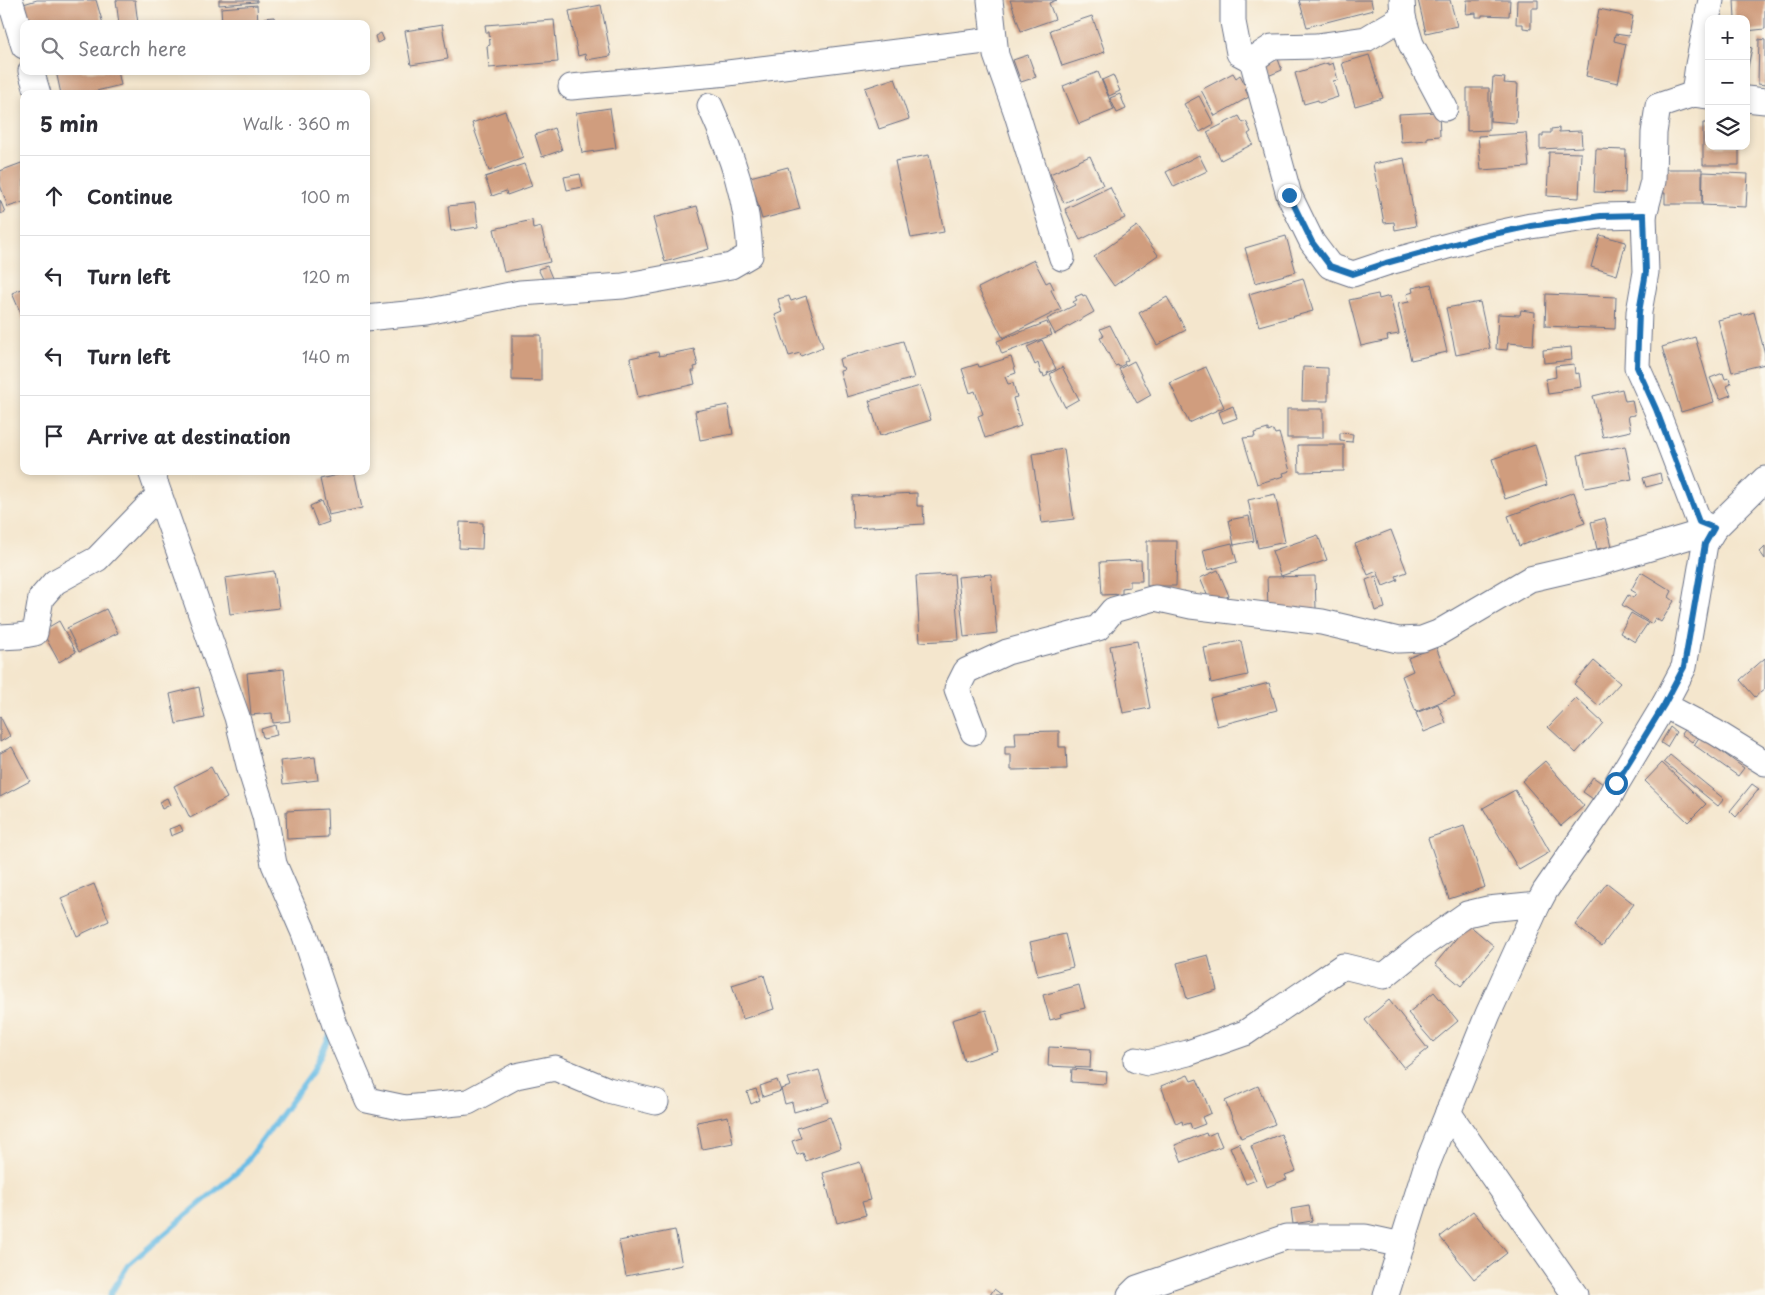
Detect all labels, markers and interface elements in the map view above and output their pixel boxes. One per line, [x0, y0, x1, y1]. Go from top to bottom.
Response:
map controls [1705, 15, 1750, 150]
button: + [1705, 15, 1750, 60]
search box [20, 20, 370, 75]
icon: search [38, 34, 66, 62]
text: Search here [78, 34, 187, 62]
button: − [1705, 60, 1750, 105]
button: layers [1705, 105, 1750, 150]
text: 5 min [40, 107, 98, 139]
text: Walk · 360 m [243, 111, 350, 135]
icon: ahead [40, 182, 68, 210]
text: Continue [87, 182, 173, 210]
text: 100 m [301, 184, 350, 208]
route end [1278, 184, 1301, 207]
icon: left [40, 262, 68, 290]
text: Turn left [87, 262, 171, 290]
text: 120 m [303, 264, 350, 288]
icon: left [40, 342, 68, 370]
text: Turn left [87, 342, 171, 370]
text: 140 m [302, 344, 350, 368]
icon: arrive [40, 422, 68, 450]
text: Arrive at destination [87, 422, 291, 450]
route start [1605, 772, 1628, 795]

